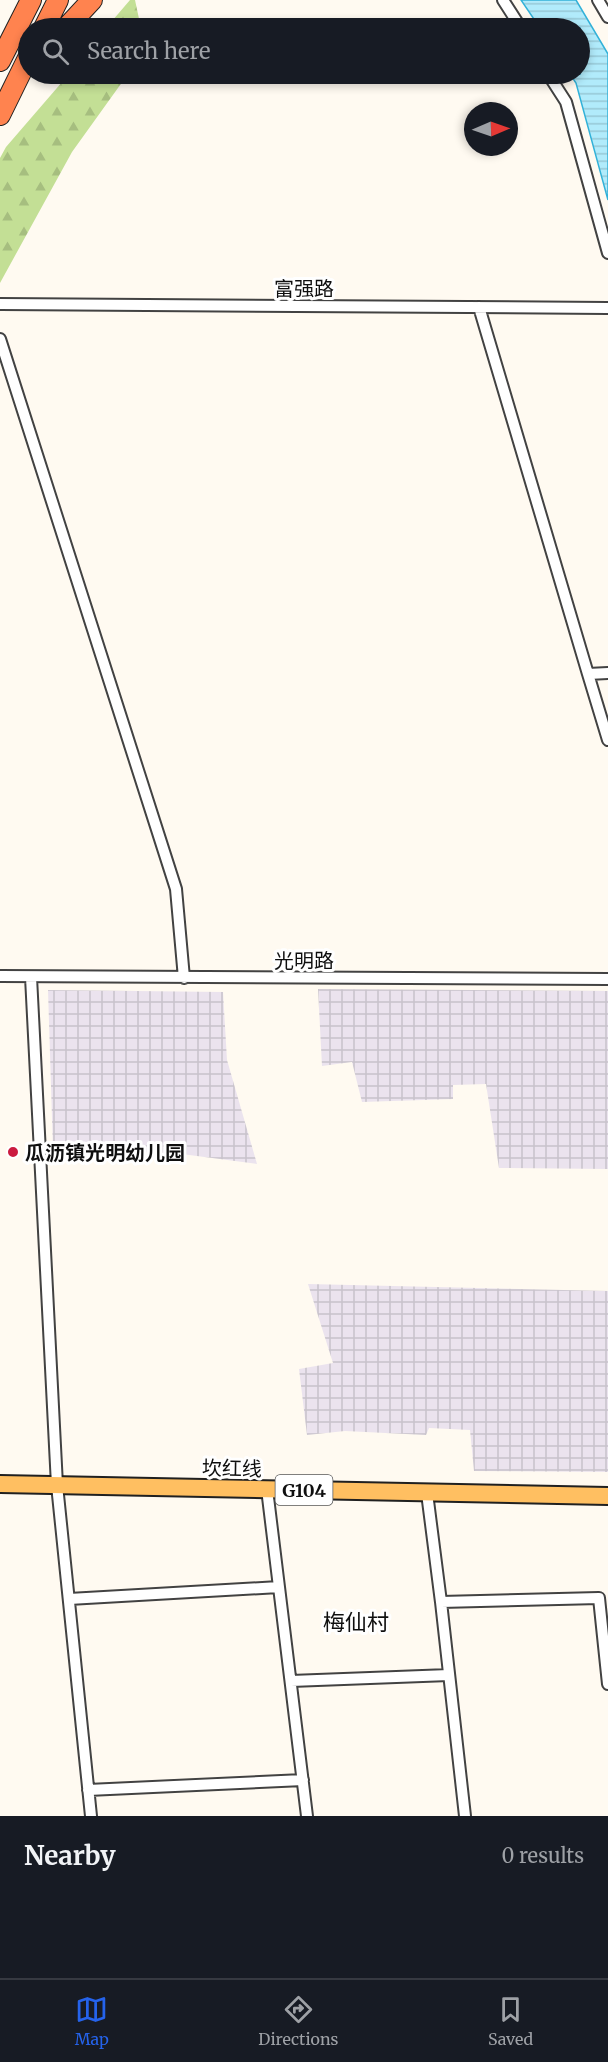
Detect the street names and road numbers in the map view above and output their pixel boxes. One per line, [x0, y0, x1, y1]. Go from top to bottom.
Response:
street label: 富强路 [274, 276, 334, 301]
street label: 光明路 [274, 948, 334, 973]
street label: 坎红线 [202, 1455, 262, 1481]
road number: G104 [276, 1475, 332, 1505]

